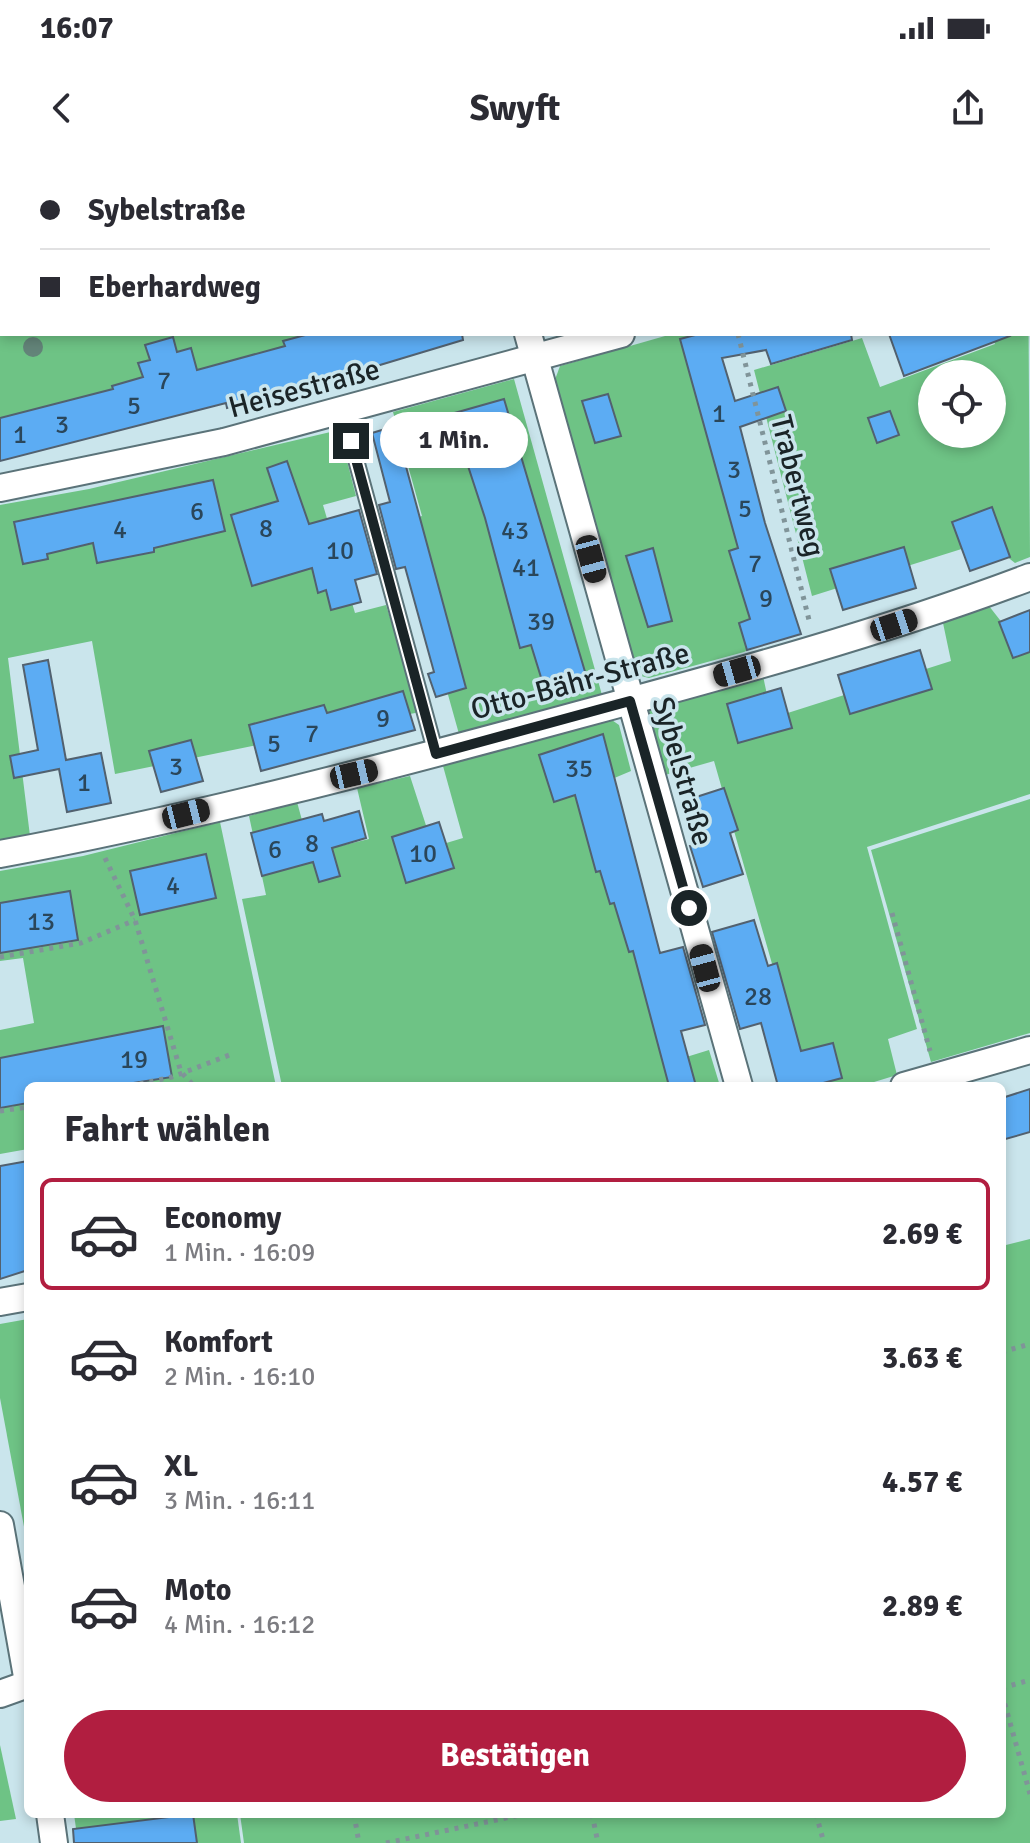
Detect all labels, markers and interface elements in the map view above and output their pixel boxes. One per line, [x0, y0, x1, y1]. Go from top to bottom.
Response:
text: 16:07 [40, 10, 114, 47]
icon: back [40, 86, 84, 130]
text: Swyft [470, 86, 560, 131]
icon: share [946, 86, 990, 130]
text: Sybelstraße [88, 192, 246, 229]
text: Eberhardweg [88, 269, 261, 306]
street label: Heisestraße [224, 351, 384, 426]
map controls [918, 360, 1006, 448]
button: locate [918, 360, 1006, 448]
house number: 7 [157, 365, 171, 397]
house number: 5 [127, 390, 141, 422]
house number: 1 [712, 398, 726, 430]
house number: 3 [55, 409, 69, 441]
street label: Trabertweg [762, 411, 833, 561]
callout: 1 Min. [379, 413, 527, 469]
house number: 1 [13, 419, 27, 451]
route end [333, 423, 369, 459]
text: 1 Min. [419, 424, 489, 456]
house number: 3 [727, 454, 741, 486]
house number: 5 [738, 493, 752, 525]
house number: 6 [190, 496, 204, 528]
house number: 8 [259, 513, 273, 545]
house number: 4 [113, 514, 127, 546]
house number: 43 [501, 515, 529, 547]
car [573, 533, 609, 585]
house number: 10 [326, 535, 354, 567]
house number: 7 [748, 548, 762, 580]
house number: 41 [512, 552, 540, 584]
house number: 9 [759, 583, 773, 615]
house number: 39 [527, 606, 555, 638]
car [867, 606, 921, 644]
street label: Otto-Bähr-Straße [467, 635, 694, 728]
car [711, 653, 763, 689]
street label: Sybelstraße [644, 692, 721, 850]
house number: 9 [376, 703, 390, 735]
house number: 7 [305, 718, 319, 750]
house number: 5 [267, 728, 281, 760]
house number: 3 [169, 751, 183, 783]
house number: 35 [565, 753, 593, 785]
car [328, 757, 380, 791]
house number: 1 [77, 767, 91, 799]
car [160, 797, 212, 831]
house number: 8 [305, 828, 319, 860]
house number: 6 [268, 834, 282, 866]
house number: 10 [409, 838, 437, 870]
house number: 4 [166, 870, 180, 902]
route start [671, 890, 707, 926]
house number: 13 [27, 906, 55, 938]
car [687, 942, 723, 994]
house number: 28 [744, 981, 772, 1013]
house number: 19 [120, 1044, 148, 1076]
text: Fahrt wählen [64, 1107, 270, 1152]
icon: car [68, 1198, 140, 1270]
text: Economy [164, 1200, 281, 1237]
text: 2.69 € [882, 1216, 962, 1253]
text: 1 Min. · 16:09 [164, 1237, 315, 1269]
icon: car [68, 1322, 140, 1394]
text: Komfort [164, 1324, 273, 1361]
text: 3.63 € [882, 1340, 962, 1377]
text: 2 Min. · 16:10 [164, 1361, 315, 1393]
icon: car [68, 1446, 140, 1518]
text: XL [164, 1448, 198, 1485]
text: 4.57 € [882, 1464, 962, 1501]
text: 3 Min. · 16:11 [164, 1485, 315, 1517]
icon: car [68, 1570, 140, 1642]
text: Moto [164, 1572, 231, 1609]
text: 2.89 € [882, 1588, 962, 1625]
text: 4 Min. · 16:12 [164, 1609, 315, 1641]
button: Bestätigen [64, 1710, 966, 1802]

